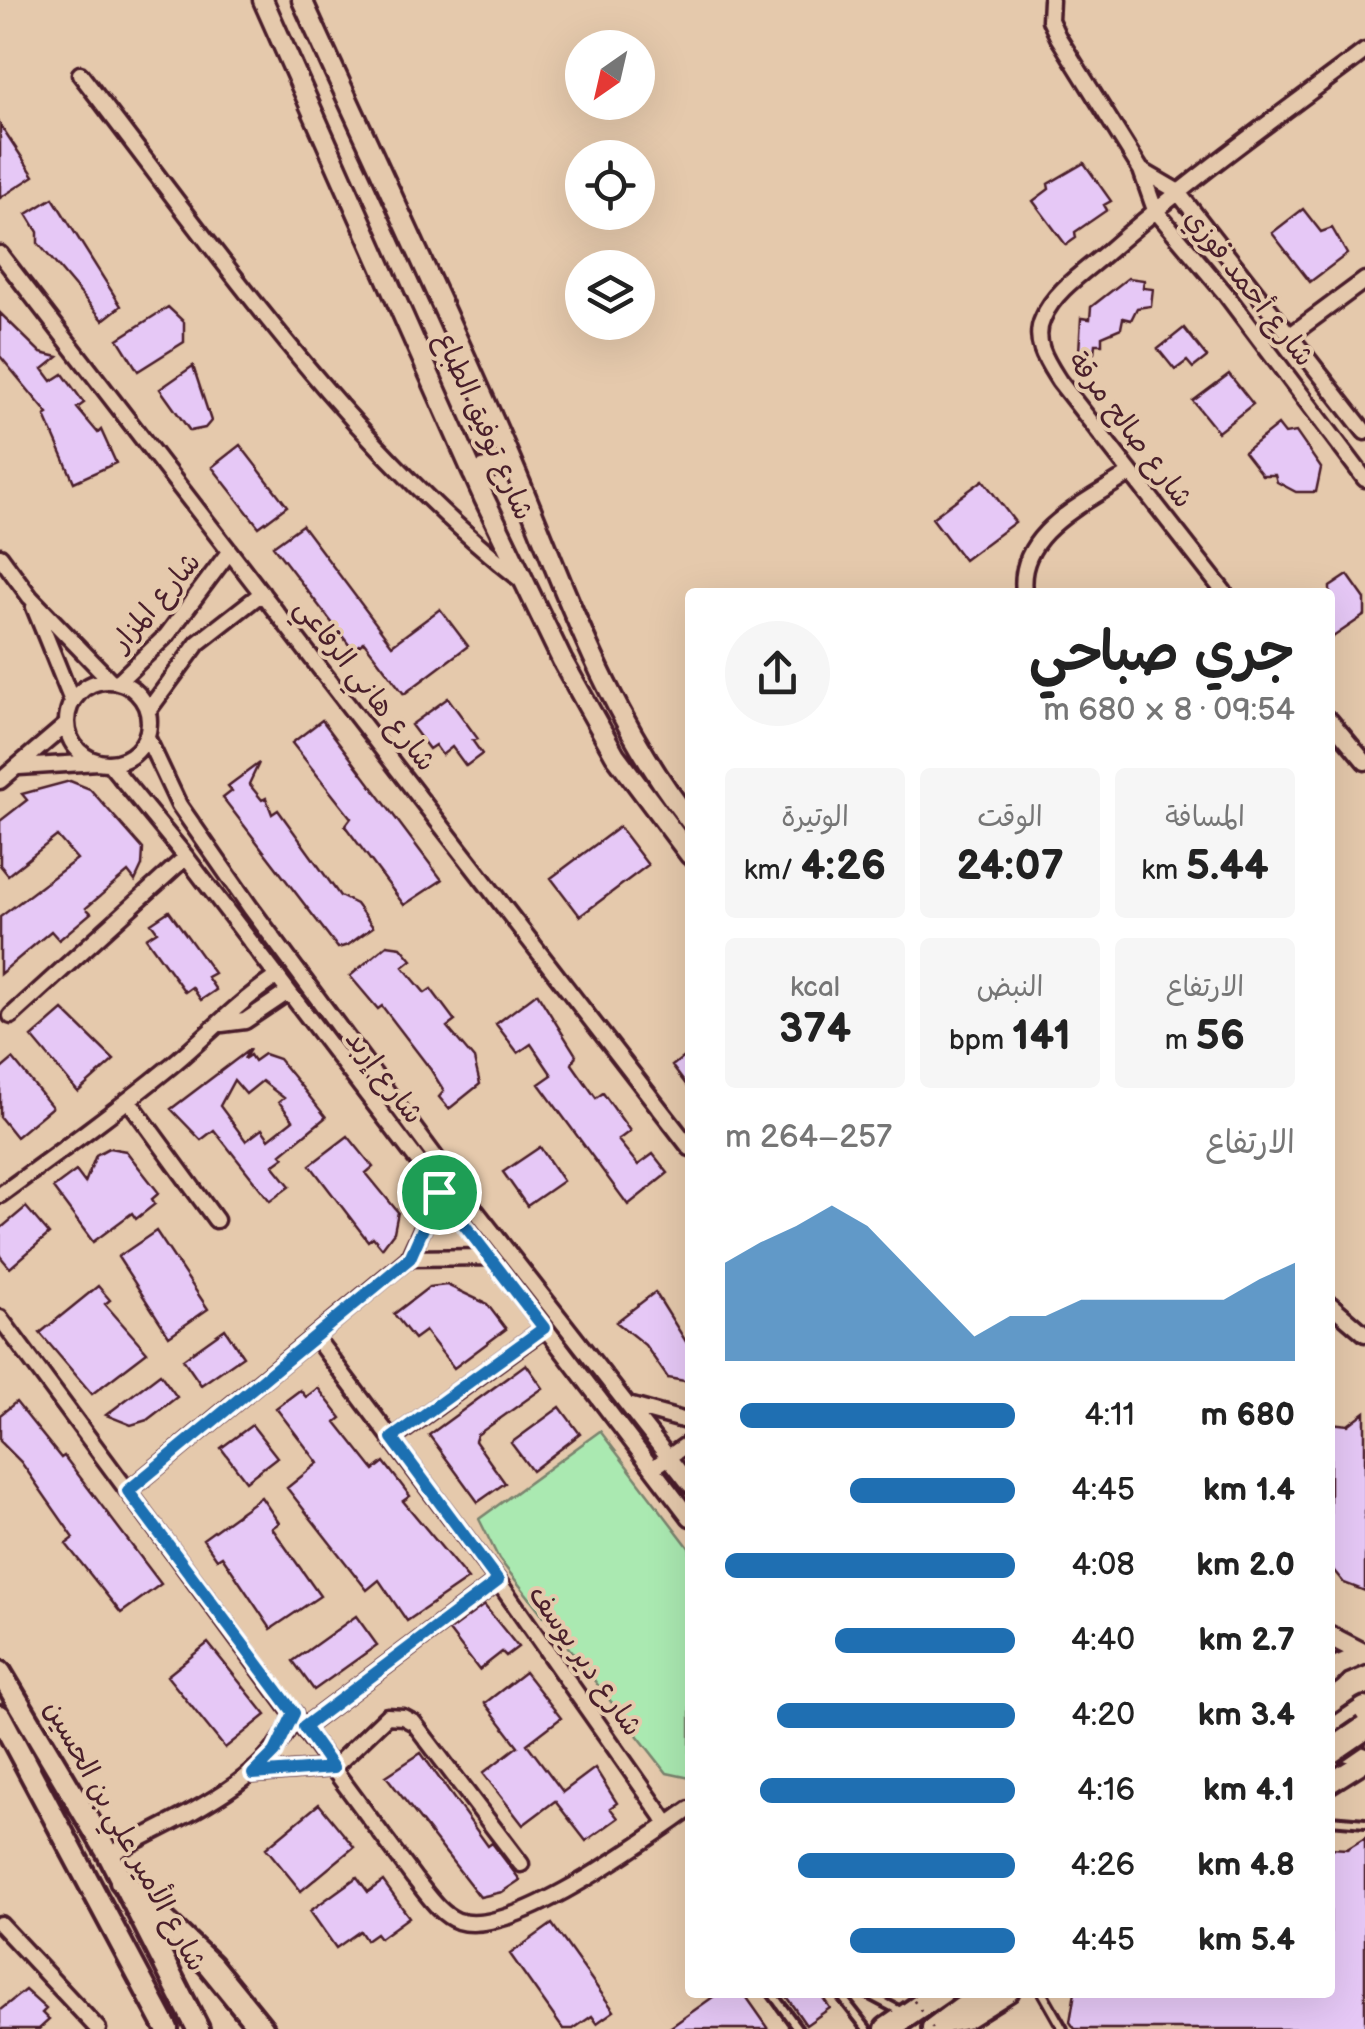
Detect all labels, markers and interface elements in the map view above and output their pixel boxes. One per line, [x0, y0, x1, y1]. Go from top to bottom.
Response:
north arrow [565, 30, 655, 120]
map controls [565, 30, 655, 340]
button: locate [565, 140, 655, 230]
street label: شارع أحمد فوزي [1175, 203, 1321, 375]
button: layers [565, 250, 655, 340]
street label: شارع توفيق الطباع [426, 327, 540, 526]
street label: شارع صالح مرقة [1059, 345, 1199, 516]
street label: شارع المزار [103, 546, 209, 661]
street label: شارع هاني الرفاعي [282, 592, 443, 782]
text: جري صباحي [1029, 620, 1295, 687]
button: share [725, 621, 830, 726]
text: 09:54 · 8 × 680 m [1043, 691, 1295, 730]
text: الوتيرة [781, 801, 849, 834]
text: الوقت [977, 801, 1043, 834]
text: المسافة [1165, 801, 1245, 834]
text: 4:26 [801, 841, 886, 892]
text: 24:07 [956, 841, 1064, 892]
text: 5.44 [1186, 841, 1269, 892]
text: /km [744, 854, 801, 887]
text: km [1141, 854, 1186, 887]
text: kcal [790, 971, 840, 1004]
text: النبض [977, 971, 1043, 1004]
text: الارتفاع [1166, 971, 1244, 1004]
text: 374 [779, 1004, 851, 1055]
text: 141 [1012, 1011, 1071, 1062]
text: 56 [1196, 1011, 1245, 1062]
street label: شارع إربد [336, 1024, 430, 1132]
text: bpm [949, 1024, 1012, 1057]
text: m [1165, 1024, 1196, 1057]
text: 257–264 m [725, 1118, 892, 1157]
text: الارتفاع [1205, 1124, 1295, 1163]
pin [397, 1150, 482, 1235]
icon: arrive [412, 1165, 467, 1220]
text: 4:11 [1084, 1396, 1135, 1435]
text: 680 m [1201, 1396, 1295, 1435]
text: 4:45 [1071, 1471, 1135, 1510]
text: 1.4 km [1203, 1471, 1295, 1510]
text: 4:08 [1072, 1546, 1135, 1585]
text: 2.0 km [1196, 1546, 1295, 1585]
street label: شارع دير يوسف [519, 1579, 649, 1744]
text: 4:40 [1071, 1621, 1135, 1660]
text: 2.7 km [1198, 1621, 1295, 1660]
street label: شارع الأمير علي بن الحسين [31, 1693, 216, 1980]
text: 4:20 [1071, 1696, 1135, 1735]
text: 3.4 km [1198, 1696, 1295, 1735]
text: 4:16 [1077, 1771, 1135, 1810]
text: 4.1 km [1203, 1771, 1295, 1810]
text: 4:26 [1071, 1846, 1135, 1885]
text: 4.8 km [1197, 1846, 1295, 1885]
text: 4:45 [1071, 1921, 1135, 1960]
text: 5.4 km [1198, 1921, 1295, 1960]

